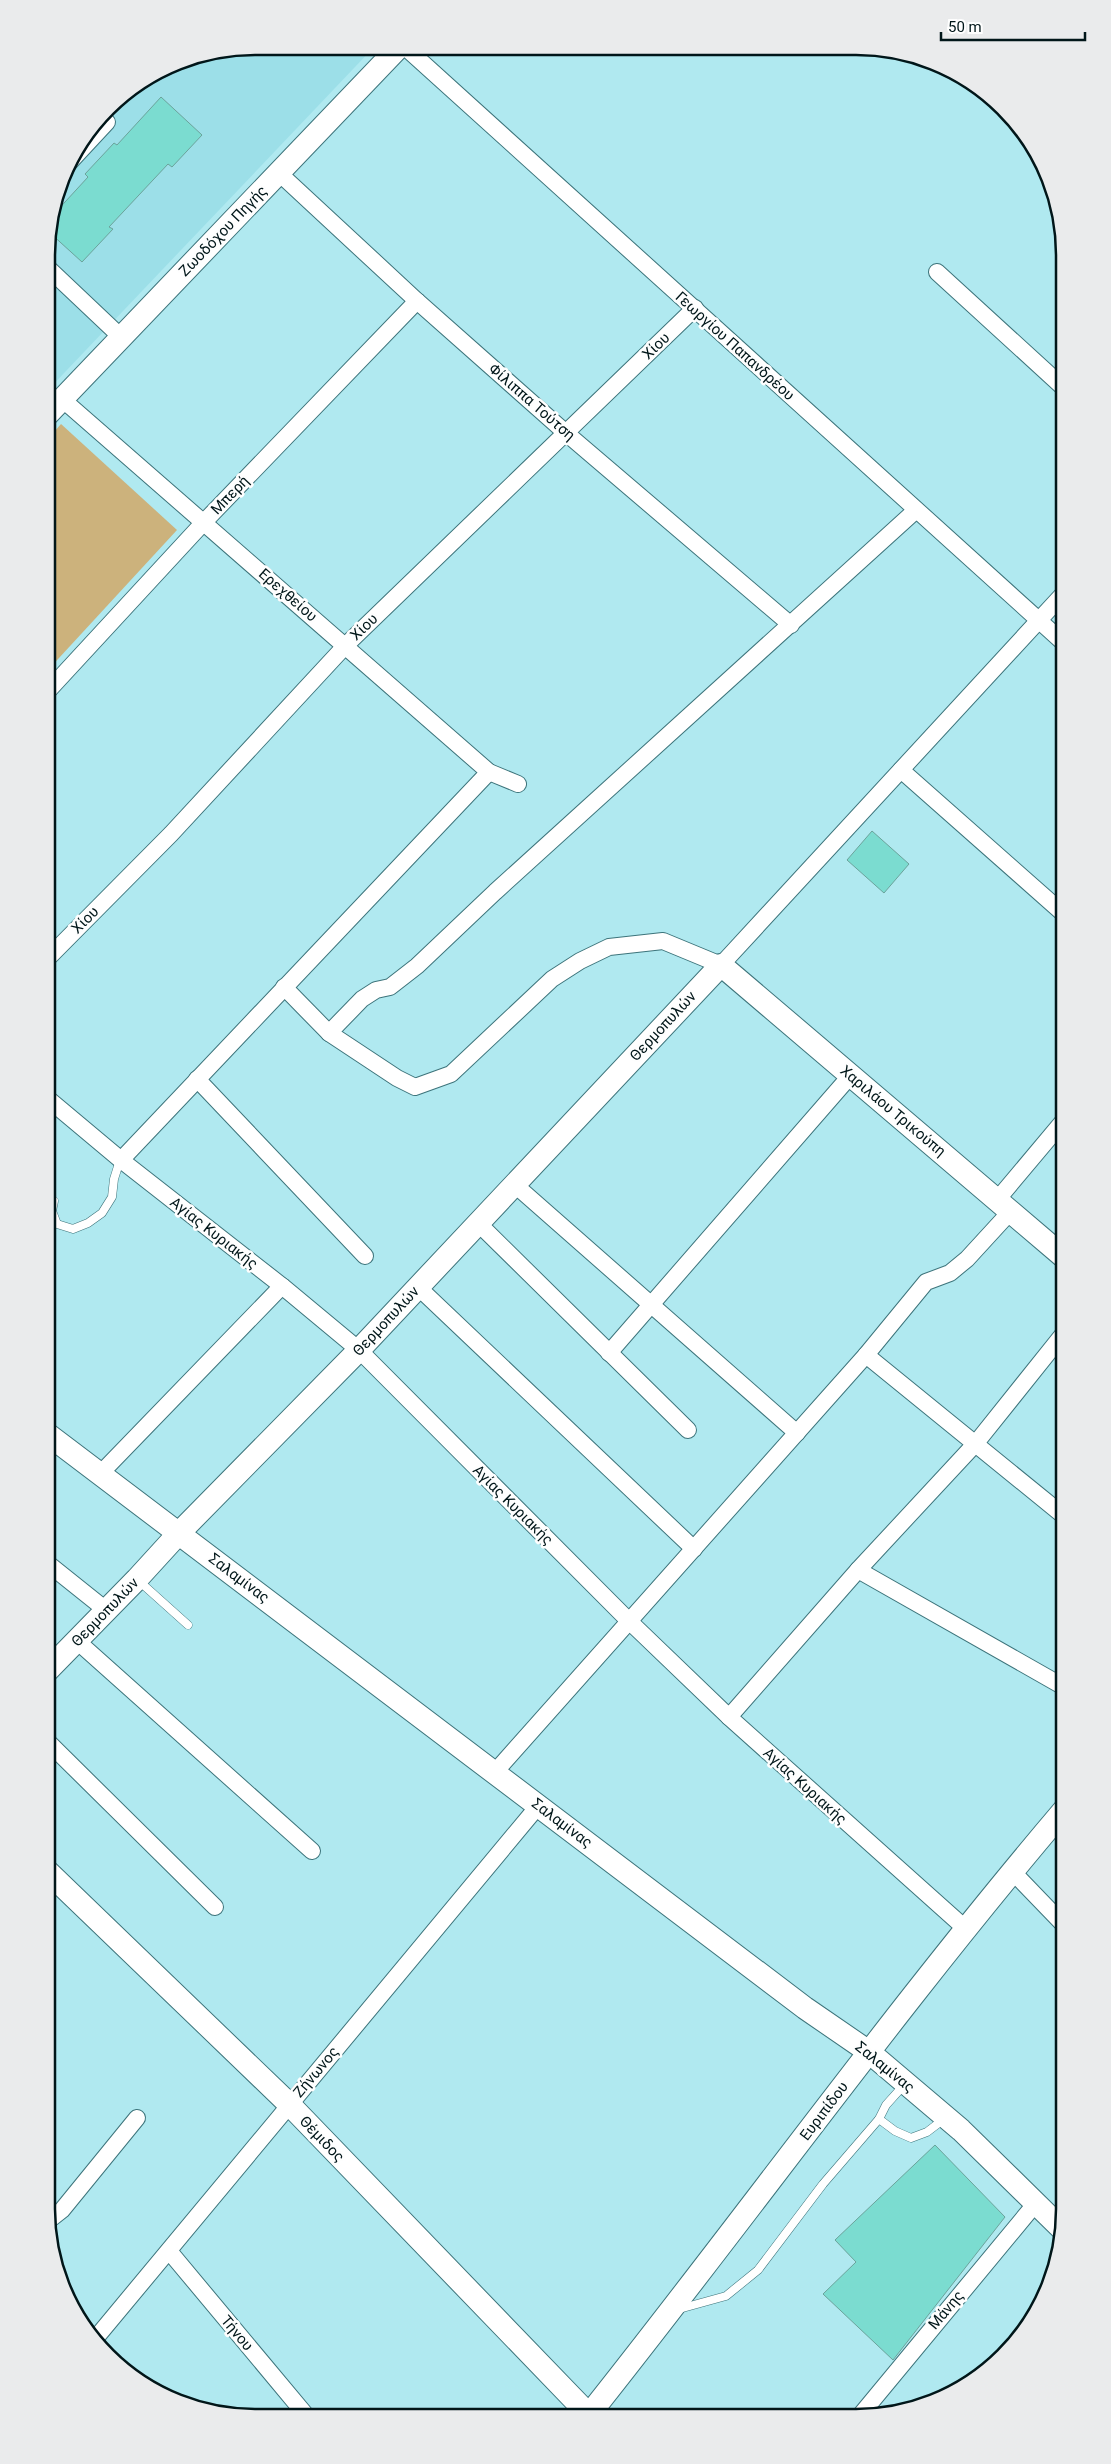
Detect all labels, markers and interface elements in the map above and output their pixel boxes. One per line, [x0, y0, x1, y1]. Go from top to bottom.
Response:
scale bar [941, 10, 1085, 42]
text: 50 m [948, 18, 982, 36]
street label: Ζωοδόχου Πηγής [175, 182, 271, 280]
street label: Γεωργίου Παπανδρέου [672, 288, 798, 404]
street label: Χίου [639, 329, 673, 363]
street label: Φίλιππα Τούτση [485, 360, 579, 444]
street label: Μπερή [207, 472, 253, 518]
street label: Ερεχθείου [255, 565, 321, 625]
street label: Χίου [347, 610, 381, 644]
street label: Χίου [68, 903, 102, 937]
street label: Θερμοπυλών [626, 987, 700, 1065]
street label: Χαριλάου Τρικούπη [837, 1062, 949, 1160]
street label: Αγίας Κυριακής [167, 1193, 261, 1273]
street label: Θερμοπυλών [349, 1282, 423, 1360]
street label: Αγίας Κυριακής [469, 1461, 557, 1549]
street label: Σαλαμίνας [205, 1549, 273, 1607]
street label: Θερμοπυλών [68, 1574, 142, 1650]
street label: Αγίας Κυριακής [760, 1744, 850, 1828]
street label: Σαλαμίνας [528, 1794, 596, 1852]
street label: Σαλαμίνας [852, 2038, 918, 2096]
street label: Ζήνωνος [290, 2043, 342, 2101]
street label: Ευριπίδου [796, 2078, 852, 2144]
street label: Θέμιδος [296, 2112, 348, 2166]
street label: Μάνης [925, 2287, 967, 2333]
street label: Τήνου [217, 2312, 257, 2354]

